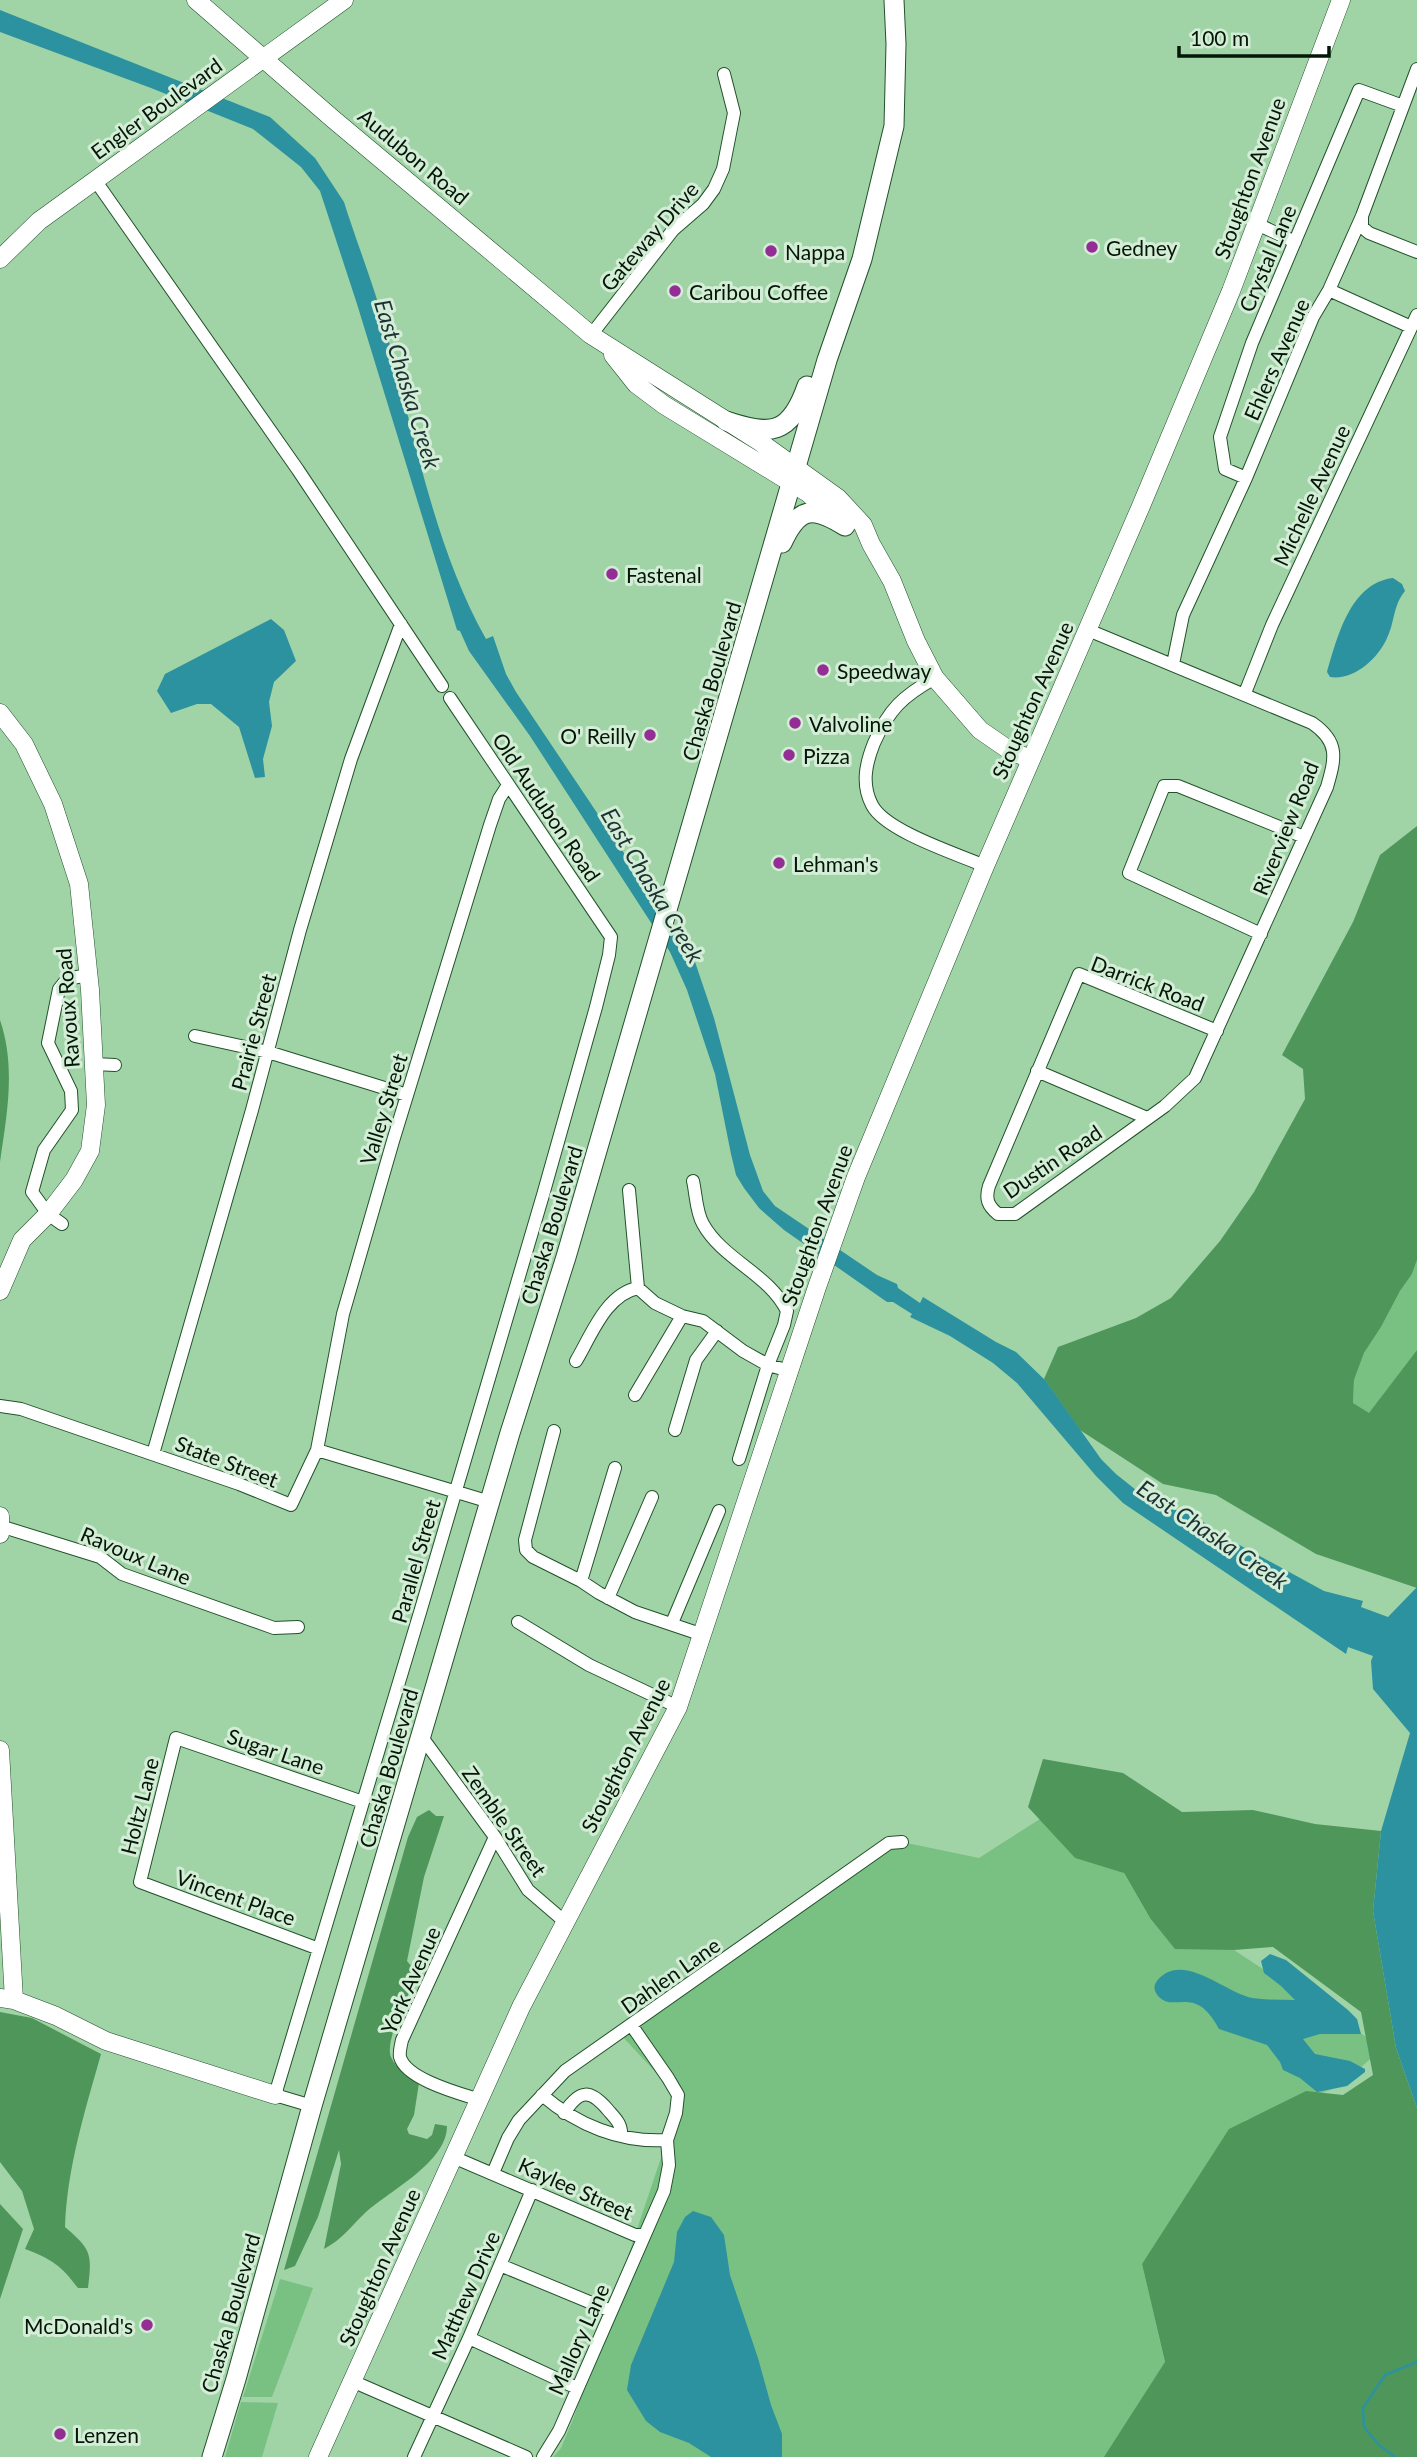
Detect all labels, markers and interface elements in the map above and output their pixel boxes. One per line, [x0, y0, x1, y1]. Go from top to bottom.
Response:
scale bar [1179, 14, 1330, 58]
text: 100 m [1190, 25, 1249, 50]
street label: Engler Boulevard [86, 52, 226, 164]
street label: Stoughton Avenue [1208, 94, 1290, 262]
street label: Audubon Road [354, 103, 474, 209]
street label: Gateway Drive [595, 176, 703, 296]
street label: Crystal Lane [1233, 201, 1301, 315]
place label: Gedney [1106, 235, 1178, 260]
place label: Nappa [785, 239, 845, 264]
marker: Gedney [1084, 239, 1100, 255]
marker: Nappa [763, 243, 779, 259]
place label: Caribou Coffee [689, 279, 828, 304]
marker: Caribou Coffee [667, 283, 683, 299]
street label: Ehlers Avenue [1238, 294, 1314, 424]
water label: East Chaska Creek [369, 296, 447, 473]
street label: Michelle Avenue [1267, 421, 1355, 569]
place label: Fastenal [626, 562, 702, 587]
marker: Fastenal [604, 566, 620, 582]
street label: Chaska Boulevard [676, 598, 746, 764]
street label: Stoughton Avenue [986, 617, 1078, 783]
place label: Speedway [837, 658, 931, 683]
marker: Speedway [815, 662, 831, 678]
place label: Valvoline [809, 711, 892, 736]
marker: Valvoline [787, 715, 803, 731]
place label: O' Reilly [560, 723, 636, 748]
marker: O' Reilly [642, 727, 658, 743]
street label: Old Audubon Road [488, 728, 606, 886]
place label: Pizza [803, 743, 850, 768]
marker: Pizza [781, 747, 797, 763]
street label: Riverview Road [1247, 757, 1323, 899]
water label: East Chaska Creek [596, 802, 711, 969]
place label: Lehman's [793, 851, 878, 876]
marker: Lehman's [771, 855, 787, 871]
street label: Ravoux Road [50, 947, 84, 1069]
street label: Darrick Road [1088, 950, 1208, 1016]
street label: Prairie Street [225, 970, 281, 1093]
street label: Valley Street [354, 1050, 412, 1168]
street label: Dustin Road [998, 1119, 1106, 1203]
street label: Stoughton Avenue [775, 1141, 857, 1309]
street label: Chaska Boulevard [515, 1143, 587, 1307]
street label: State Street [172, 1430, 282, 1492]
water label: East Chaska Creek [1132, 1473, 1295, 1595]
street label: Parallel Street [385, 1496, 445, 1626]
street label: Ravoux Lane [77, 1521, 195, 1589]
street label: Stoughton Avenue [575, 1674, 675, 1836]
street label: Chaska Boulevard [353, 1685, 423, 1851]
street label: Sugar Lane [224, 1723, 328, 1779]
street label: Holtz Lane [115, 1755, 163, 1857]
street label: Zemble Street [458, 1761, 552, 1881]
street label: Vincent Place [173, 1864, 299, 1930]
street label: York Avenue [375, 1922, 445, 2038]
street label: Dahlen Lane [616, 1932, 724, 2018]
street label: Kaylee Street [515, 2152, 638, 2225]
street label: Stoughton Avenue [333, 2184, 425, 2350]
street label: Matthew Drive [426, 2227, 504, 2363]
street label: Chaska Boulevard [195, 2230, 265, 2396]
street label: Mallory Lane [542, 2280, 614, 2398]
place label: McDonald's [24, 2313, 133, 2338]
marker: McDonald's [139, 2317, 155, 2333]
place label: Lenzen [74, 2422, 139, 2447]
marker: Lenzen [52, 2426, 68, 2442]

